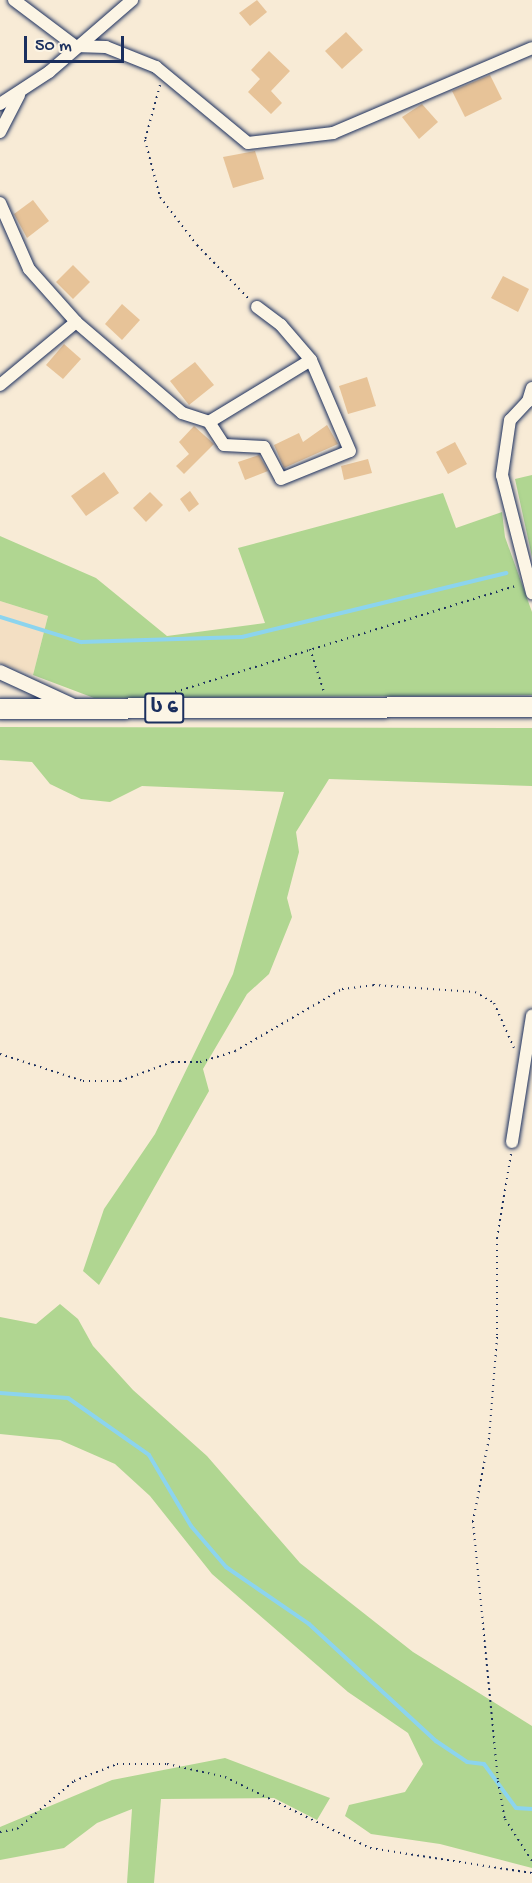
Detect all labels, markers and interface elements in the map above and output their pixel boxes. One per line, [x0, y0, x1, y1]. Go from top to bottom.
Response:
scale bar [27, 24, 128, 62]
text: 50 m [35, 36, 72, 57]
road number: ს 6 [143, 691, 185, 725]

